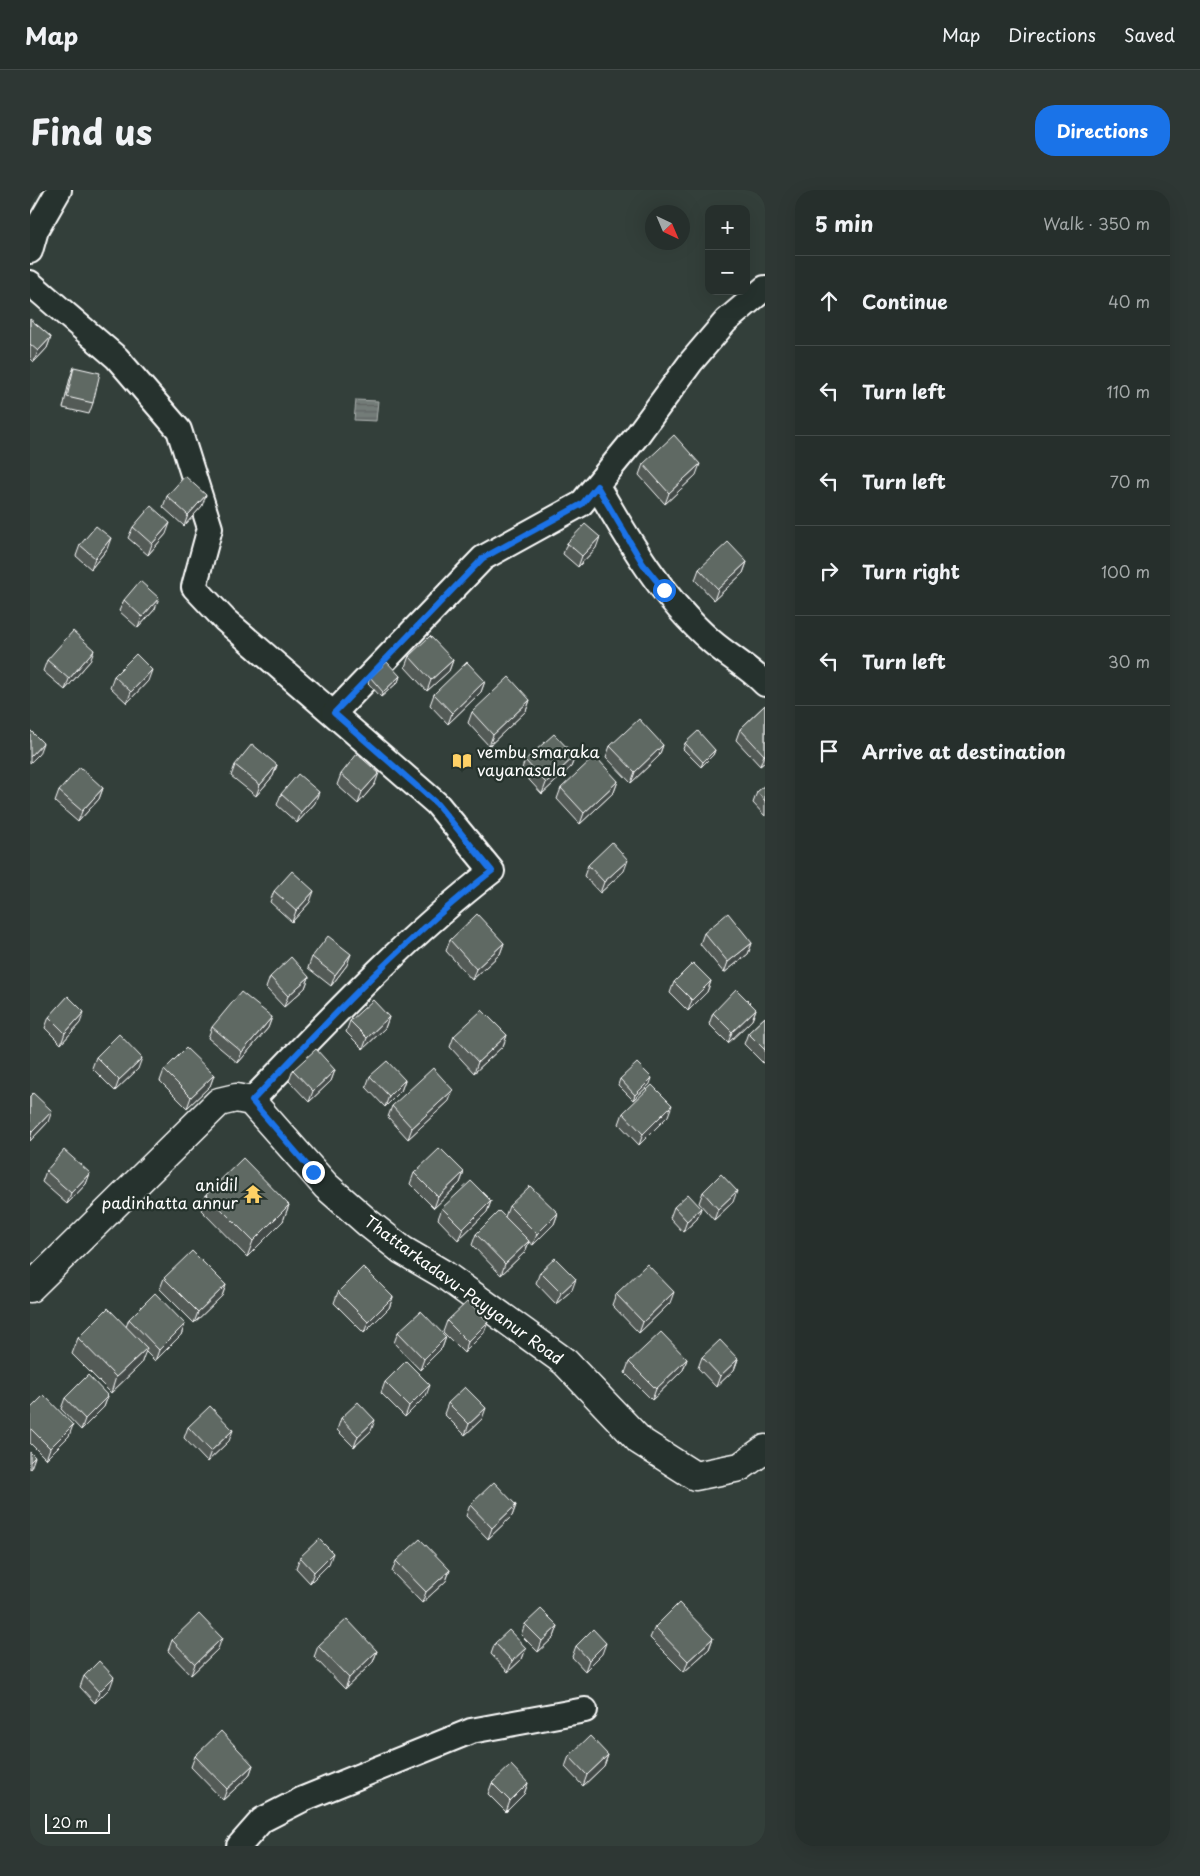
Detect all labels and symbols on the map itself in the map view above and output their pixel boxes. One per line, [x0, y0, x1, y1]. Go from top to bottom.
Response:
north arrow [645, 205, 690, 250]
route start [653, 579, 676, 602]
place label: vembu smaraka vayanasala [477, 739, 600, 781]
library icon: vembu smaraka vayanasala [451, 750, 473, 772]
route end [302, 1161, 325, 1184]
place label: anidil padinhatta annur [102, 1172, 239, 1214]
temple icon: anidil padinhatta annur [242, 1183, 264, 1205]
street label: Thattarkadavu-Payyanur Road [360, 1209, 569, 1370]
scale bar [45, 1811, 110, 1834]

